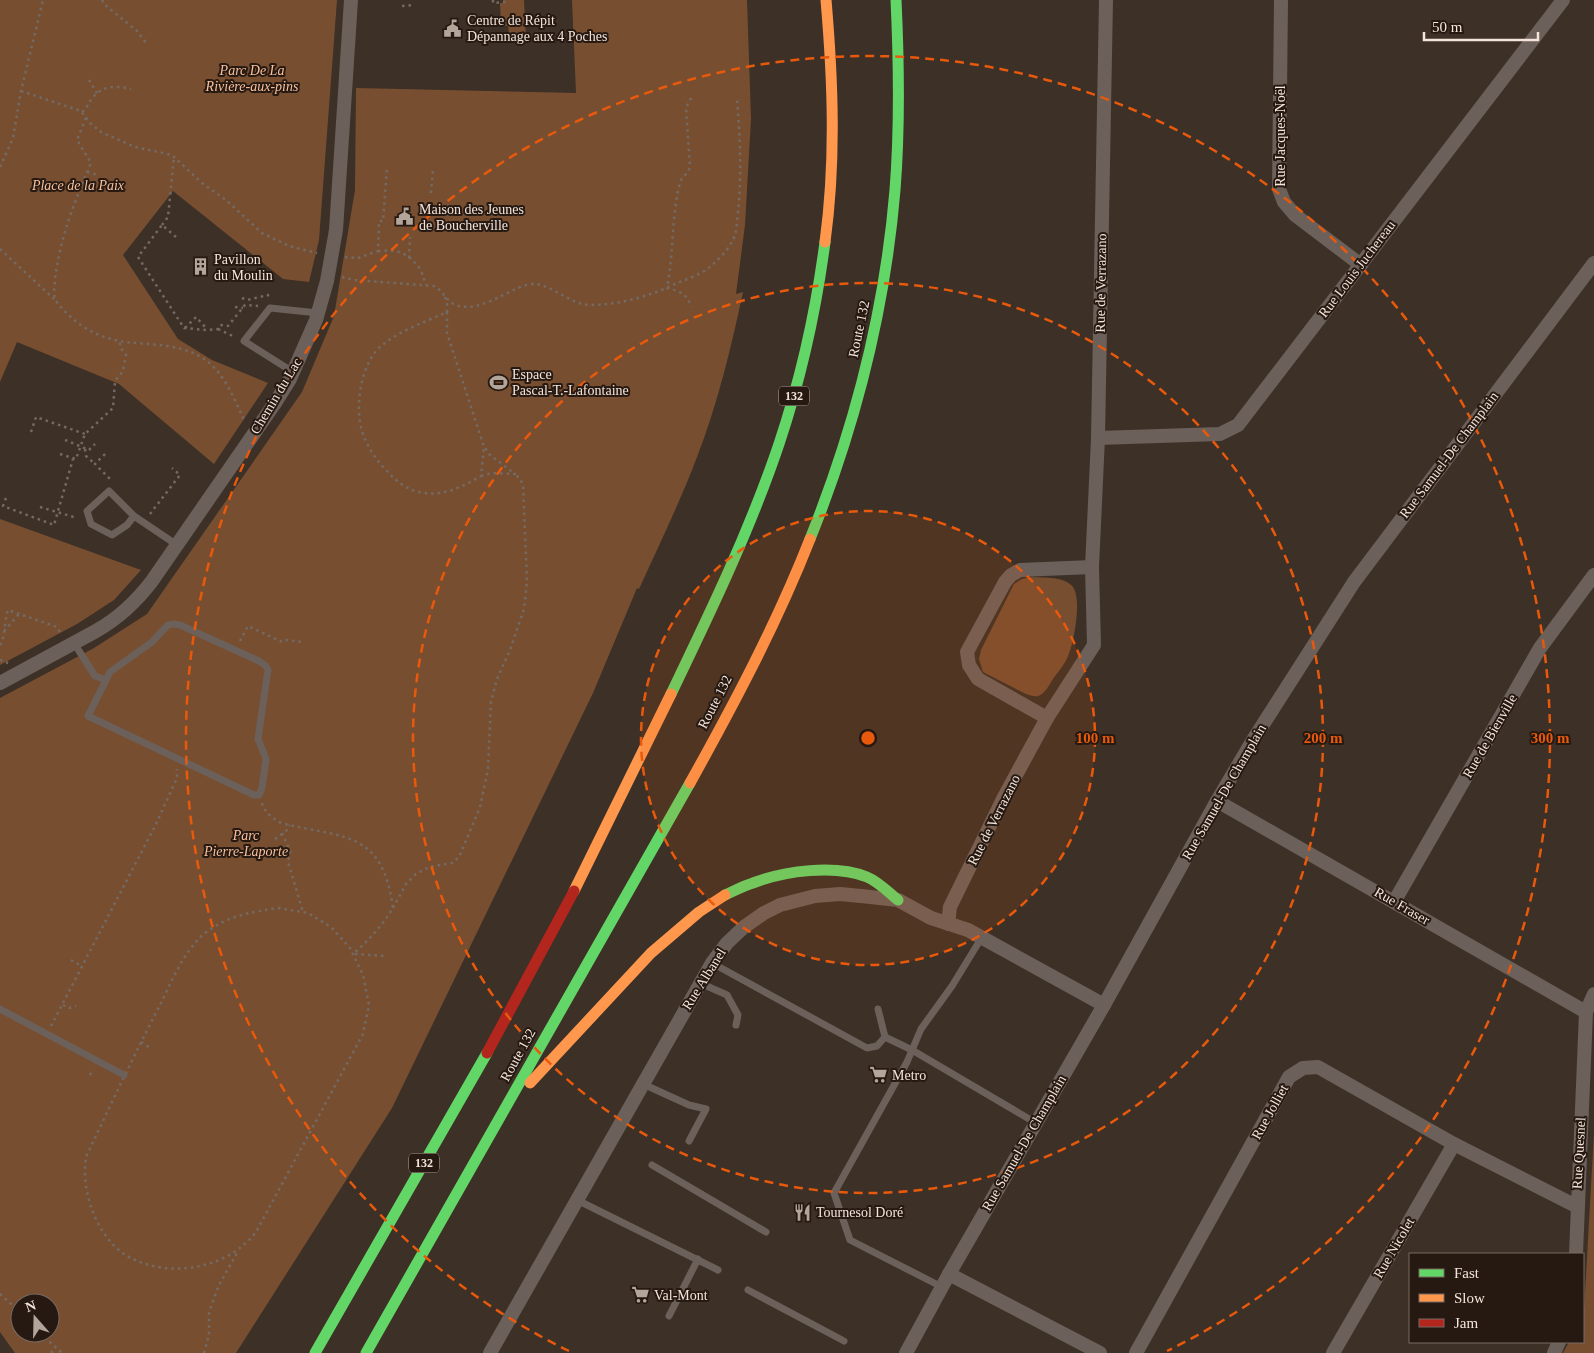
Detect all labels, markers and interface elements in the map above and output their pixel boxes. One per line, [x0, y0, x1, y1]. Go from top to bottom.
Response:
scale bar [1424, 10, 1538, 42]
place label: Centre de Répit Dépannage aux 4 Poches [467, 13, 607, 44]
public building icon: Centre de Répit Dépannage aux 4 Poches [443, 18, 463, 38]
text: 50 m [1432, 19, 1463, 35]
park label: Parc De La Rivière-aux-pins [205, 63, 299, 94]
street label: Rue Jacques-Noël [1273, 85, 1288, 187]
park label: Place de la Paix [31, 178, 125, 193]
place label: Maison des Jeunes de Boucherville [419, 202, 524, 233]
public building icon: Maison des Jeunes de Boucherville [395, 207, 415, 227]
street label: Rue Louis Juchereau [1316, 218, 1398, 320]
street label: Rue de Verrazano [1093, 233, 1109, 333]
place label: Pavillon du Moulin [214, 252, 273, 283]
building icon: Pavillon du Moulin [190, 257, 210, 277]
street label: Route 132 [846, 299, 872, 359]
street label: Chemin du Lac [247, 355, 305, 437]
place label: Espace Pascal-T.-Lafontaine [512, 367, 629, 398]
sports icon: Espace Pascal-T.-Lafontaine [488, 372, 508, 392]
road number: 132 [779, 386, 809, 406]
street label: Rue Samuel-De Champlain [1397, 389, 1501, 521]
street label: Route 132 [695, 673, 735, 731]
street label: Rue de Bienville [1460, 692, 1520, 780]
street label: Rue Samuel-De Champlain [1179, 722, 1269, 862]
centre of rings [859, 729, 877, 747]
text: 100 m [1076, 730, 1115, 746]
text: 200 m [1304, 730, 1343, 746]
text: 300 m [1531, 730, 1570, 746]
street label: Rue de Verrazano [965, 772, 1023, 868]
park label: Parc Pierre-Laporte [203, 828, 288, 859]
street label: Rue Fraser [1372, 884, 1432, 928]
street label: Rue Albanel [679, 945, 729, 1012]
street label: Route 132 [497, 1026, 539, 1084]
supermarket icon: Metro [868, 1065, 888, 1085]
place label: Metro [892, 1068, 926, 1083]
street label: Rue Samuel-De Champlain [979, 1073, 1069, 1213]
street label: Rue Jolliet [1249, 1082, 1291, 1142]
street label: Rue Quesnel [1570, 1117, 1588, 1189]
road number: 132 [409, 1154, 439, 1172]
restaurant icon: Tournesol Doré [792, 1202, 812, 1222]
place label: Tournesol Doré [816, 1205, 903, 1220]
street label: Rue Nicolet [1371, 1215, 1417, 1281]
legend [1409, 1253, 1584, 1343]
text: Fast [1454, 1265, 1480, 1281]
supermarket icon: Val-Mont [630, 1285, 650, 1305]
place label: Val-Mont [654, 1288, 708, 1303]
text: Slow [1454, 1290, 1485, 1306]
north arrow [10, 1293, 60, 1343]
text: N [23, 1297, 38, 1315]
text: Jam [1454, 1315, 1478, 1331]

